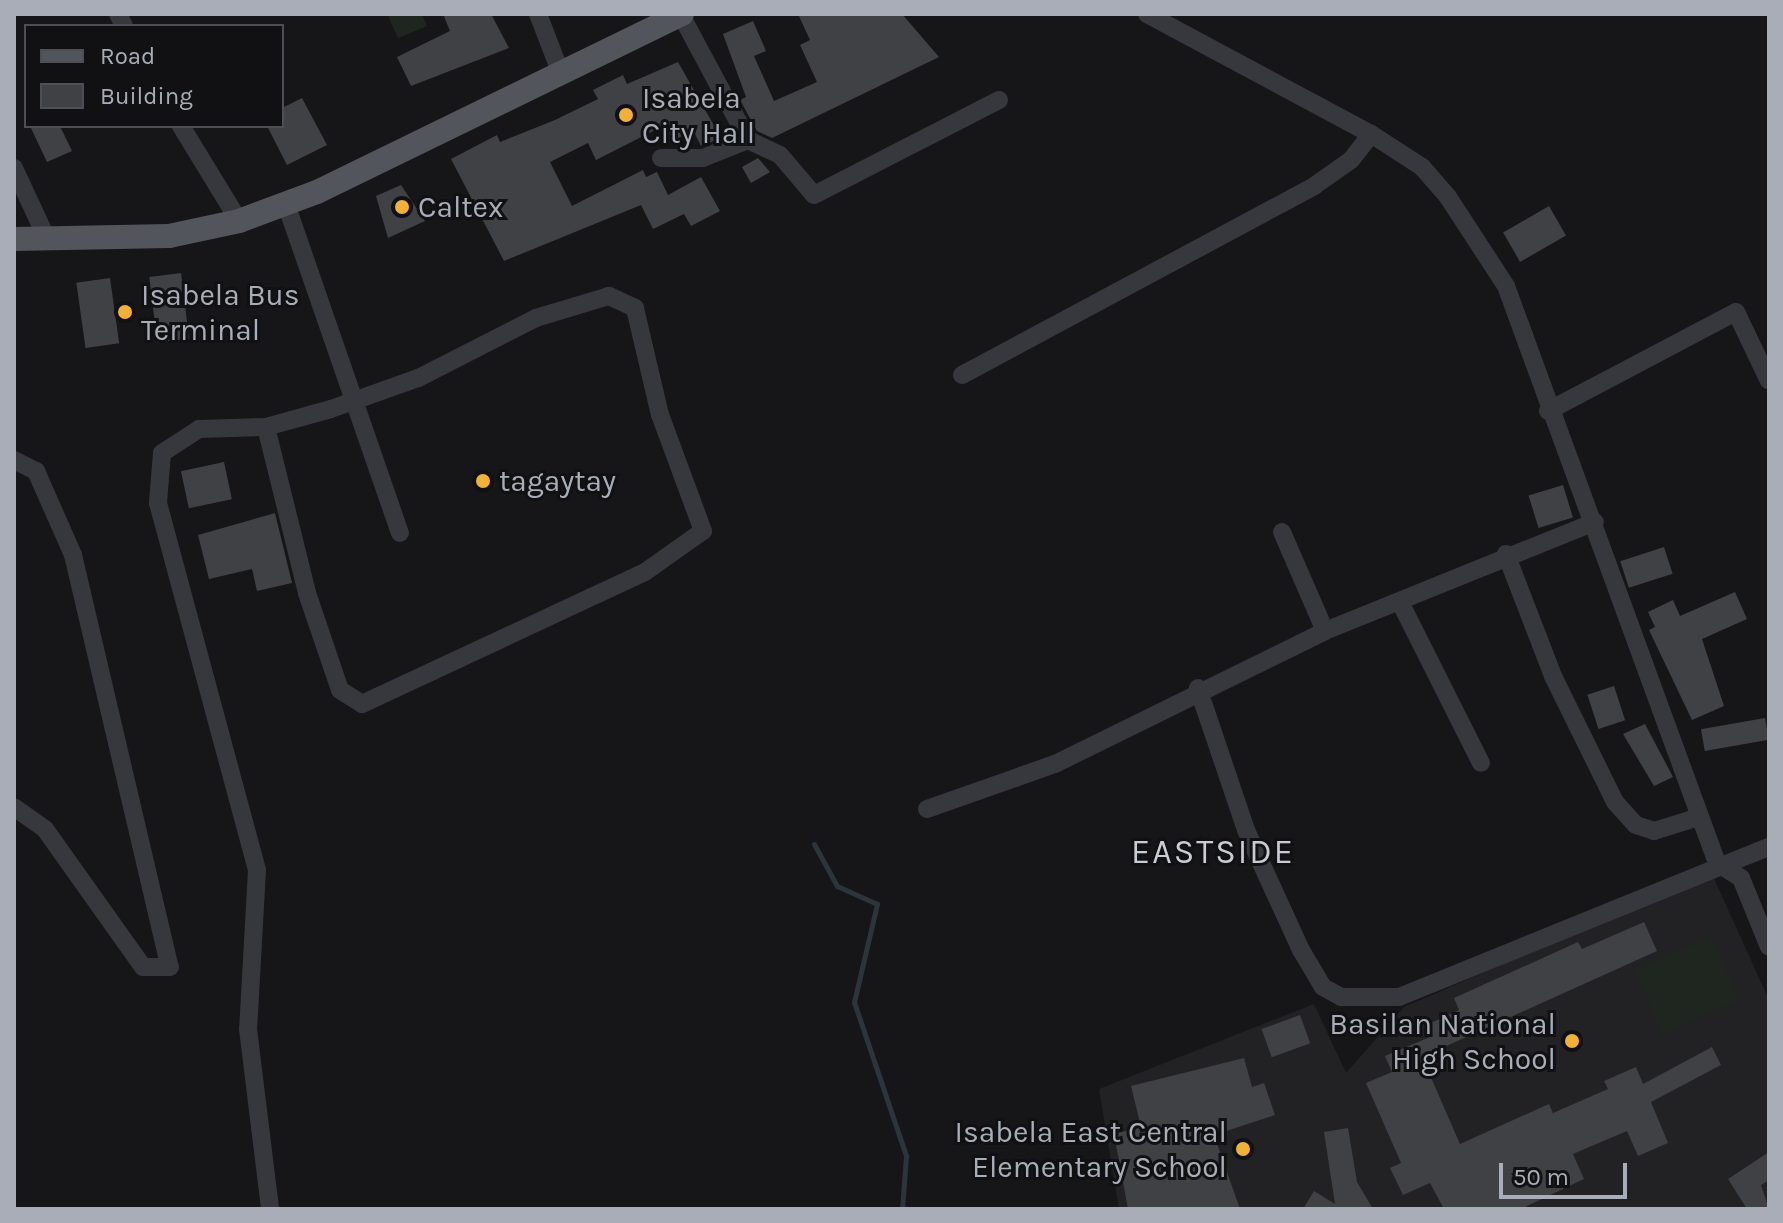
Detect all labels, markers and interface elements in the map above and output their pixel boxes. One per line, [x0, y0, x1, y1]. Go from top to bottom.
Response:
legend [24, 24, 284, 128]
text: Road [100, 42, 155, 70]
place label: Isabela City Hall [642, 80, 755, 150]
text: Building [100, 82, 193, 110]
marker: Isabela City Hall [617, 106, 635, 124]
place label: Caltex [418, 189, 503, 225]
marker: Caltex [393, 198, 411, 216]
place label: Isabela Bus Terminal [141, 277, 299, 348]
marker: Isabela Bus Terminal [116, 303, 134, 321]
place label: tagaytay [499, 463, 616, 499]
marker: tagaytay [474, 472, 492, 490]
district label: EASTSIDE [1131, 833, 1295, 873]
place label: Basilan National High School [1329, 1006, 1556, 1076]
marker: Basilan National High School [1563, 1032, 1581, 1050]
place label: Isabela East Central Elementary School [955, 1114, 1227, 1184]
marker: Isabela East Central Elementary School [1234, 1140, 1252, 1158]
scale bar [1503, 1147, 1631, 1197]
text: 50 m [1513, 1163, 1569, 1191]

